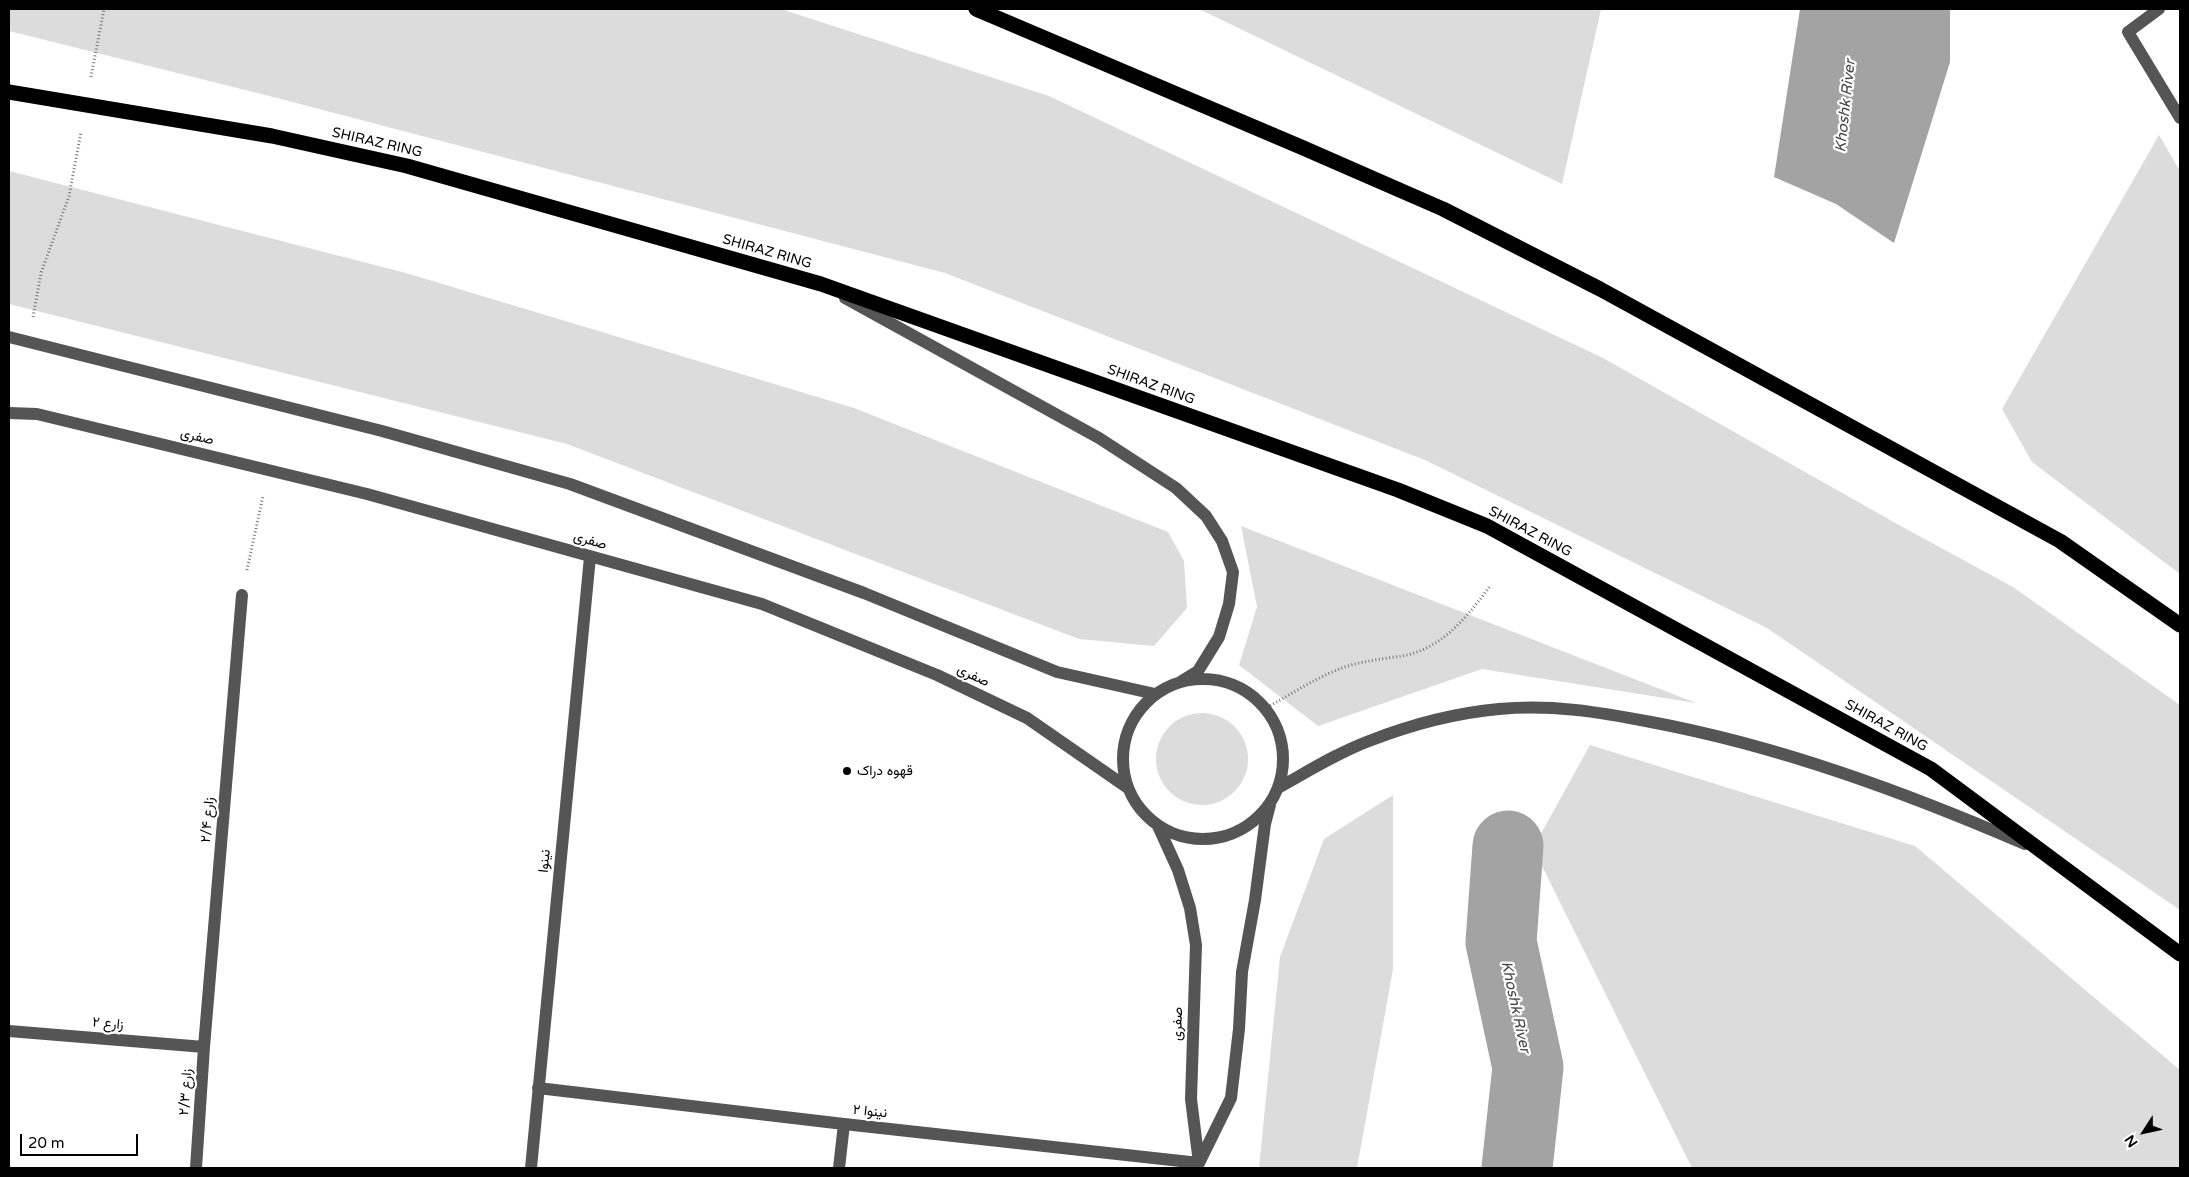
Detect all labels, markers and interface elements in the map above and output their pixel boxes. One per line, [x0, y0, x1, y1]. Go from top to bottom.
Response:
water label: Khoshk River [1832, 59, 1860, 153]
street label: SHIRAZ RING [330, 124, 424, 162]
street label: SHIRAZ RING [720, 231, 814, 273]
street label: SHIRAZ RING [1105, 361, 1197, 409]
street label: صفری [178, 425, 216, 449]
street label: SHIRAZ RING [1485, 503, 1575, 561]
street label: صفری [571, 528, 609, 554]
street label: صفری [954, 661, 992, 691]
street label: SHIRAZ RING [1842, 696, 1930, 756]
place label: قهوه دراک [857, 763, 913, 779]
marker: قهوه دراک [841, 765, 853, 777]
street label: ۲/۴ زارع [198, 797, 218, 843]
street label: نینوا [535, 849, 555, 873]
water label: Khoshk River [1497, 960, 1533, 1054]
street label: صفری [1169, 1007, 1187, 1041]
street label: ۲ زارع [92, 1014, 124, 1034]
street label: ۲/۳ زارع [176, 1068, 196, 1116]
street label: ۲ نینوا [852, 1102, 888, 1122]
north arrow [2119, 1107, 2169, 1157]
scale bar [22, 1124, 140, 1156]
text: N [2121, 1131, 2141, 1150]
text: 20 m [28, 1134, 65, 1152]

